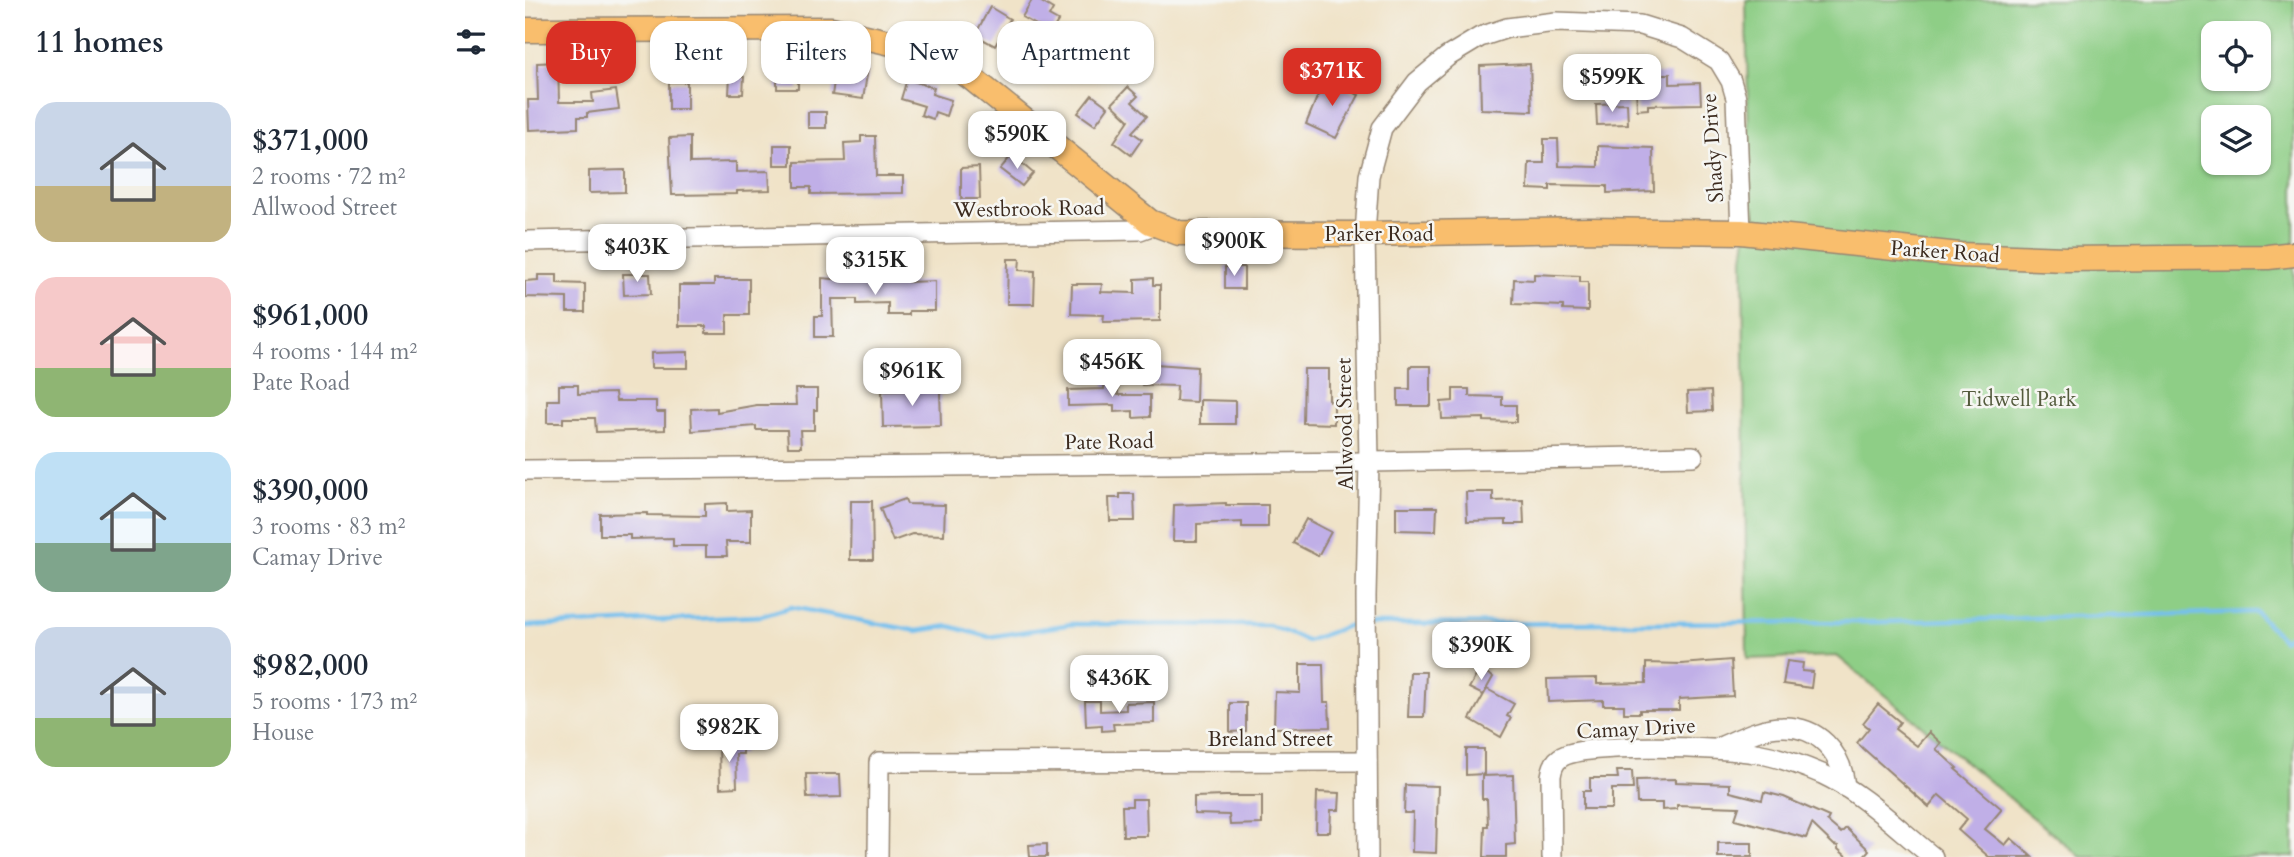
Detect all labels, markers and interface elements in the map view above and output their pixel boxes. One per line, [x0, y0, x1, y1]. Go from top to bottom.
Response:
chip: Buy [546, 21, 636, 84]
chip: Rent [650, 21, 747, 84]
chip: Filters [761, 21, 871, 84]
chip: New [885, 21, 983, 84]
chip: Apartment [997, 21, 1154, 84]
map controls [2201, 21, 2271, 175]
button: locate [2201, 21, 2271, 91]
text: 11 homes [35, 22, 164, 63]
icon: filters [452, 23, 490, 61]
pin: $371K [1283, 48, 1381, 108]
pin: $599K [1563, 54, 1661, 114]
text: $371K [1299, 55, 1365, 86]
text: $599K [1579, 61, 1645, 92]
street label: Shady Drive [1695, 92, 1731, 204]
button: layers [2201, 105, 2271, 175]
pin: $590K [968, 111, 1066, 171]
text: $590K [984, 118, 1050, 149]
text: $371,000 [252, 120, 368, 161]
icon: home [91, 130, 175, 214]
text: 2 rooms · 72 m² [252, 161, 405, 192]
text: Allwood Street [252, 192, 397, 223]
street label: Westbrook Road [952, 193, 1105, 225]
pin: $900K [1185, 218, 1283, 278]
street label: Parker Road [1324, 220, 1434, 249]
pin: $403K [588, 224, 686, 284]
text: $900K [1201, 225, 1267, 256]
text: $403K [604, 231, 670, 262]
street label: Parker Road [1889, 234, 2001, 270]
pin: $315K [826, 238, 924, 297]
text: $315K [842, 244, 908, 275]
text: $961,000 [252, 295, 368, 336]
icon: home [91, 305, 175, 389]
text: 4 rooms · 144 m² [252, 336, 417, 367]
pin: $456K [1063, 340, 1161, 399]
text: $456K [1079, 346, 1145, 377]
pin: $961K [863, 348, 961, 408]
text: $961K [879, 355, 945, 386]
street label: Allwood Street [1329, 357, 1361, 491]
text: Pate Road [252, 367, 350, 398]
park label: Tidwell Park [1961, 385, 2078, 414]
street label: Pate Road [1064, 427, 1154, 457]
text: $390,000 [252, 470, 368, 511]
icon: home [91, 480, 175, 564]
text: 3 rooms · 83 m² [252, 511, 405, 542]
text: Camay Drive [252, 542, 383, 573]
pin: $390K [1432, 622, 1530, 682]
text: $390K [1448, 629, 1514, 660]
text: $982,000 [252, 645, 368, 686]
icon: home [91, 655, 175, 739]
pin: $436K [1070, 656, 1168, 715]
text: $436K [1086, 662, 1152, 693]
text: 5 rooms · 173 m² [252, 686, 417, 717]
pin: $982K [680, 704, 778, 764]
text: $982K [696, 711, 762, 742]
street label: Camay Drive [1576, 711, 1696, 747]
text: House [252, 717, 314, 748]
street label: Breland Street [1207, 725, 1333, 754]

